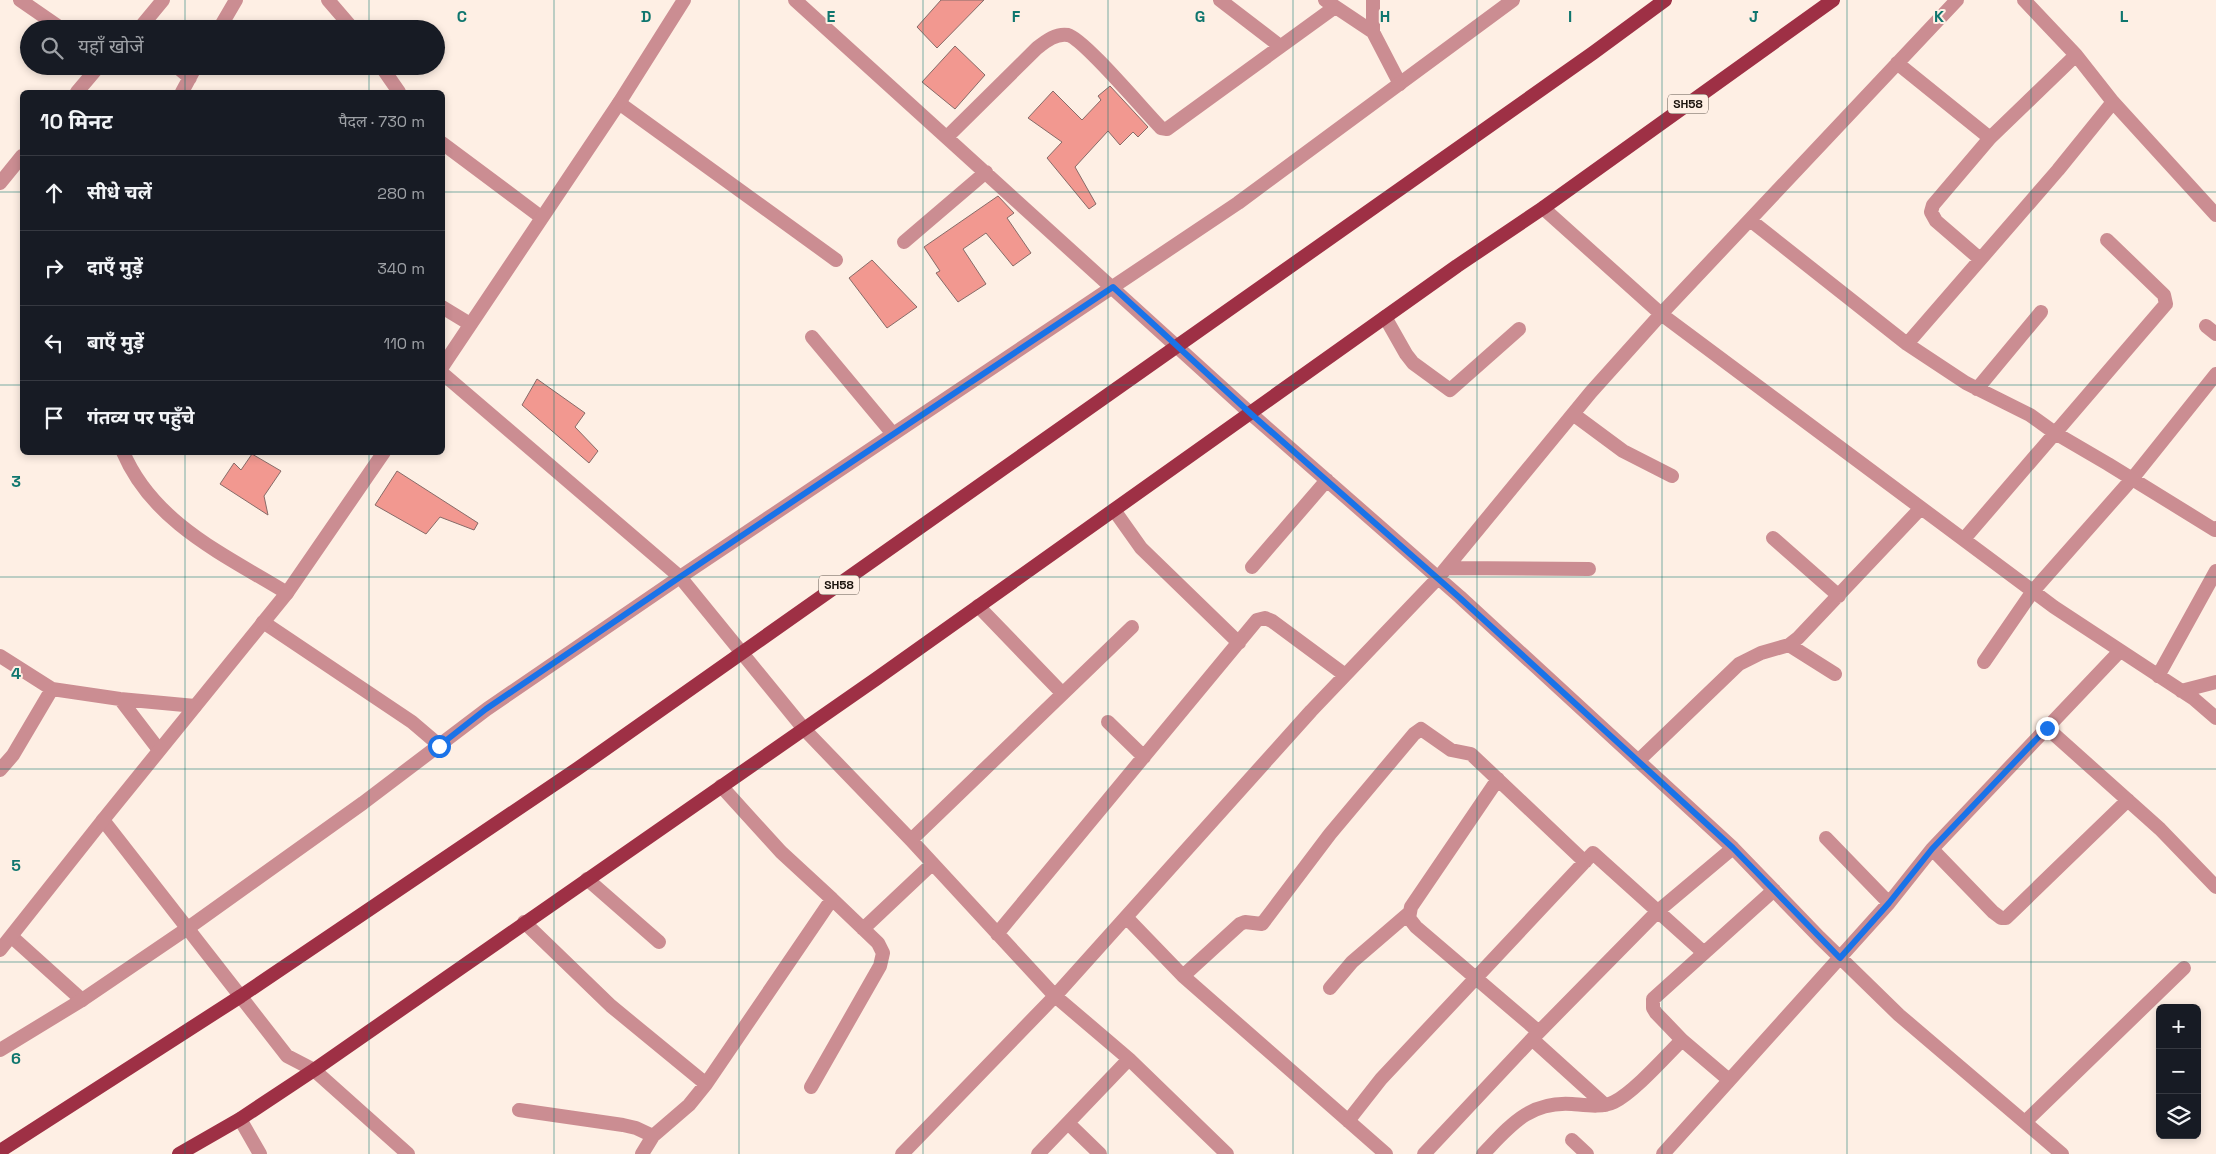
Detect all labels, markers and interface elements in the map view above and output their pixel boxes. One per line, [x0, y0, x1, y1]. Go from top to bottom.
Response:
text: C [457, 6, 467, 27]
text: D [641, 6, 651, 27]
text: E [827, 6, 836, 27]
text: F [1012, 6, 1021, 27]
text: G [1195, 6, 1205, 27]
text: H [1380, 6, 1390, 27]
text: I [1568, 6, 1572, 27]
text: J [1749, 6, 1759, 27]
text: K [1934, 6, 1944, 27]
text: L [2120, 6, 2129, 27]
search box [20, 20, 445, 75]
icon: search [38, 34, 66, 62]
text: यहाँ खोजें [78, 34, 143, 59]
road number: SH58 [1668, 95, 1708, 114]
text: 10 मिनट [40, 108, 113, 135]
text: पैदल · 730 m [339, 111, 425, 132]
icon: ahead [40, 179, 68, 207]
text: सीधे चलें [87, 180, 152, 205]
text: 280 m [377, 183, 425, 204]
icon: right [40, 254, 68, 282]
text: दाएँ मुड़ें [87, 255, 143, 280]
text: 340 m [377, 258, 425, 279]
icon: left [40, 329, 68, 357]
text: बाएँ मुड़ें [87, 330, 144, 355]
text: 110 m [383, 333, 425, 354]
icon: arrive [40, 404, 68, 432]
text: गंतव्य पर पहुँचे [87, 405, 194, 430]
text: 3 [11, 471, 21, 492]
road number: SH58 [819, 576, 859, 594]
text: 4 [11, 663, 21, 684]
route end [2036, 717, 2059, 740]
route start [428, 735, 451, 758]
text: 5 [11, 855, 21, 876]
map controls [2156, 1004, 2201, 1139]
button: + [2156, 1004, 2201, 1049]
text: 6 [11, 1048, 21, 1069]
button: − [2156, 1049, 2201, 1094]
button: layers [2156, 1094, 2201, 1139]

